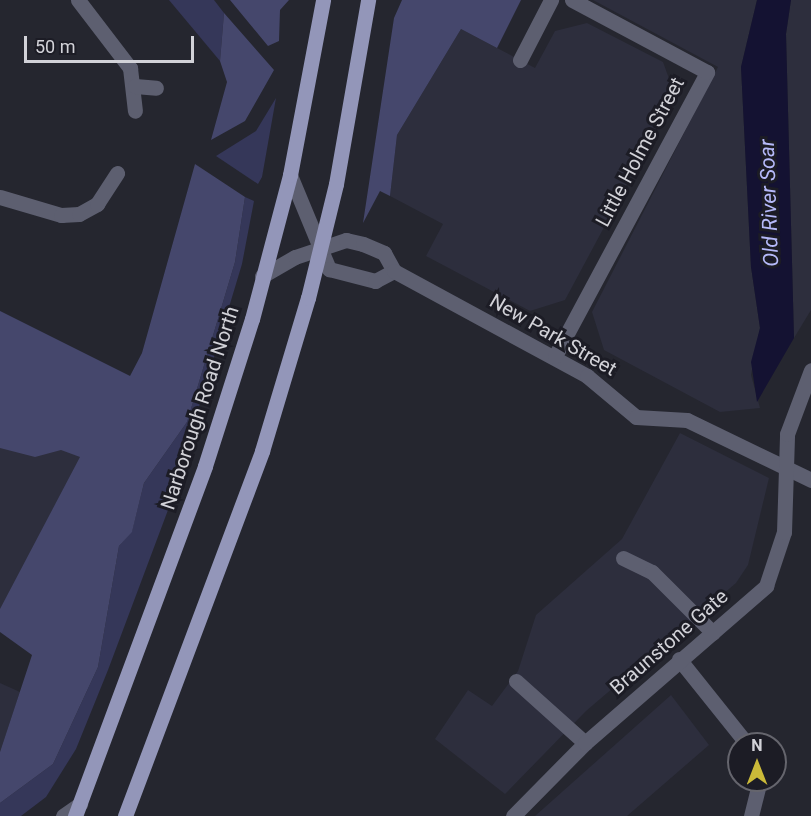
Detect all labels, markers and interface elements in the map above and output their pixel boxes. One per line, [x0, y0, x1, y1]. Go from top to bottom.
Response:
scale bar [27, 24, 196, 62]
text: 50 m [35, 36, 75, 57]
street label: Little Holme Street [591, 73, 689, 231]
water label: Old River Soar [754, 139, 784, 267]
street label: New Park Street [485, 289, 621, 381]
street label: Narborough Road North [156, 303, 244, 513]
street label: Braunstone Gate [605, 584, 733, 700]
north arrow [727, 732, 787, 792]
text: N [751, 736, 763, 755]

